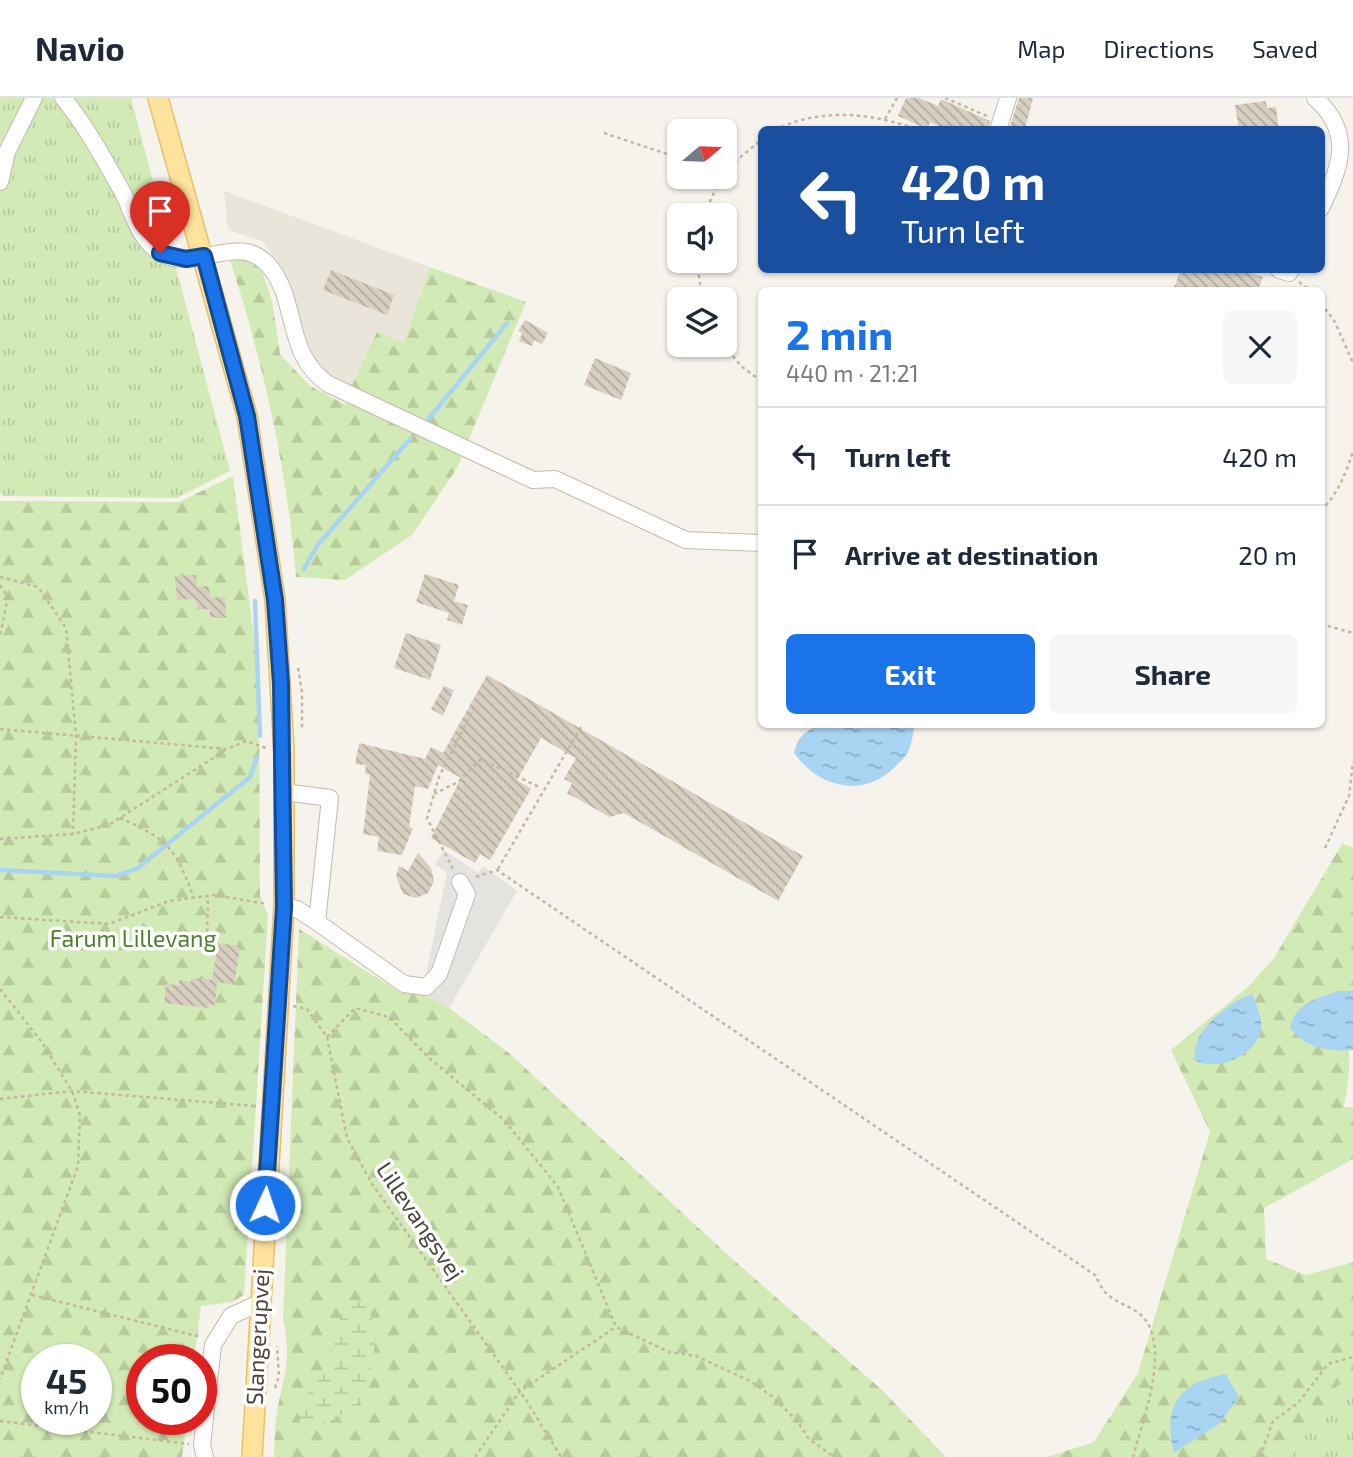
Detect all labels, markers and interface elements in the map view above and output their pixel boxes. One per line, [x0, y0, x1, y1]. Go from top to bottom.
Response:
text: Navio [35, 28, 125, 68]
text: Map [1017, 34, 1065, 63]
text: Directions [1103, 34, 1214, 63]
text: Saved [1252, 34, 1318, 63]
north arrow [667, 119, 737, 189]
map controls [667, 119, 737, 357]
text: 420 m [901, 151, 1045, 210]
icon: left [786, 154, 877, 245]
pin [130, 181, 190, 253]
icon: arrive [141, 192, 179, 230]
button: sound [667, 203, 737, 273]
text: Turn left [901, 211, 1025, 249]
button: layers [667, 287, 737, 357]
text: 2 min [786, 308, 893, 358]
button: close [1223, 310, 1297, 384]
text: 440 m · 21:21 [786, 359, 919, 387]
icon: left [786, 437, 824, 475]
text: Turn left [845, 441, 951, 472]
text: 420 m [1222, 441, 1297, 472]
icon: arrive [786, 535, 824, 573]
text: Arrive at destination [845, 539, 1098, 570]
text: 20 m [1238, 539, 1297, 570]
button: Exit [786, 634, 1035, 714]
button: Share [1049, 634, 1297, 714]
park label: Farum Lillevang [50, 924, 216, 952]
street label: Lillevangsvej [371, 1156, 470, 1285]
position arrow [228, 1168, 302, 1242]
street label: Slangerupvej [239, 1268, 275, 1406]
speed limit sign: 50 [126, 1344, 217, 1435]
text: 45 [46, 1359, 87, 1401]
text: km/h [44, 1396, 89, 1418]

